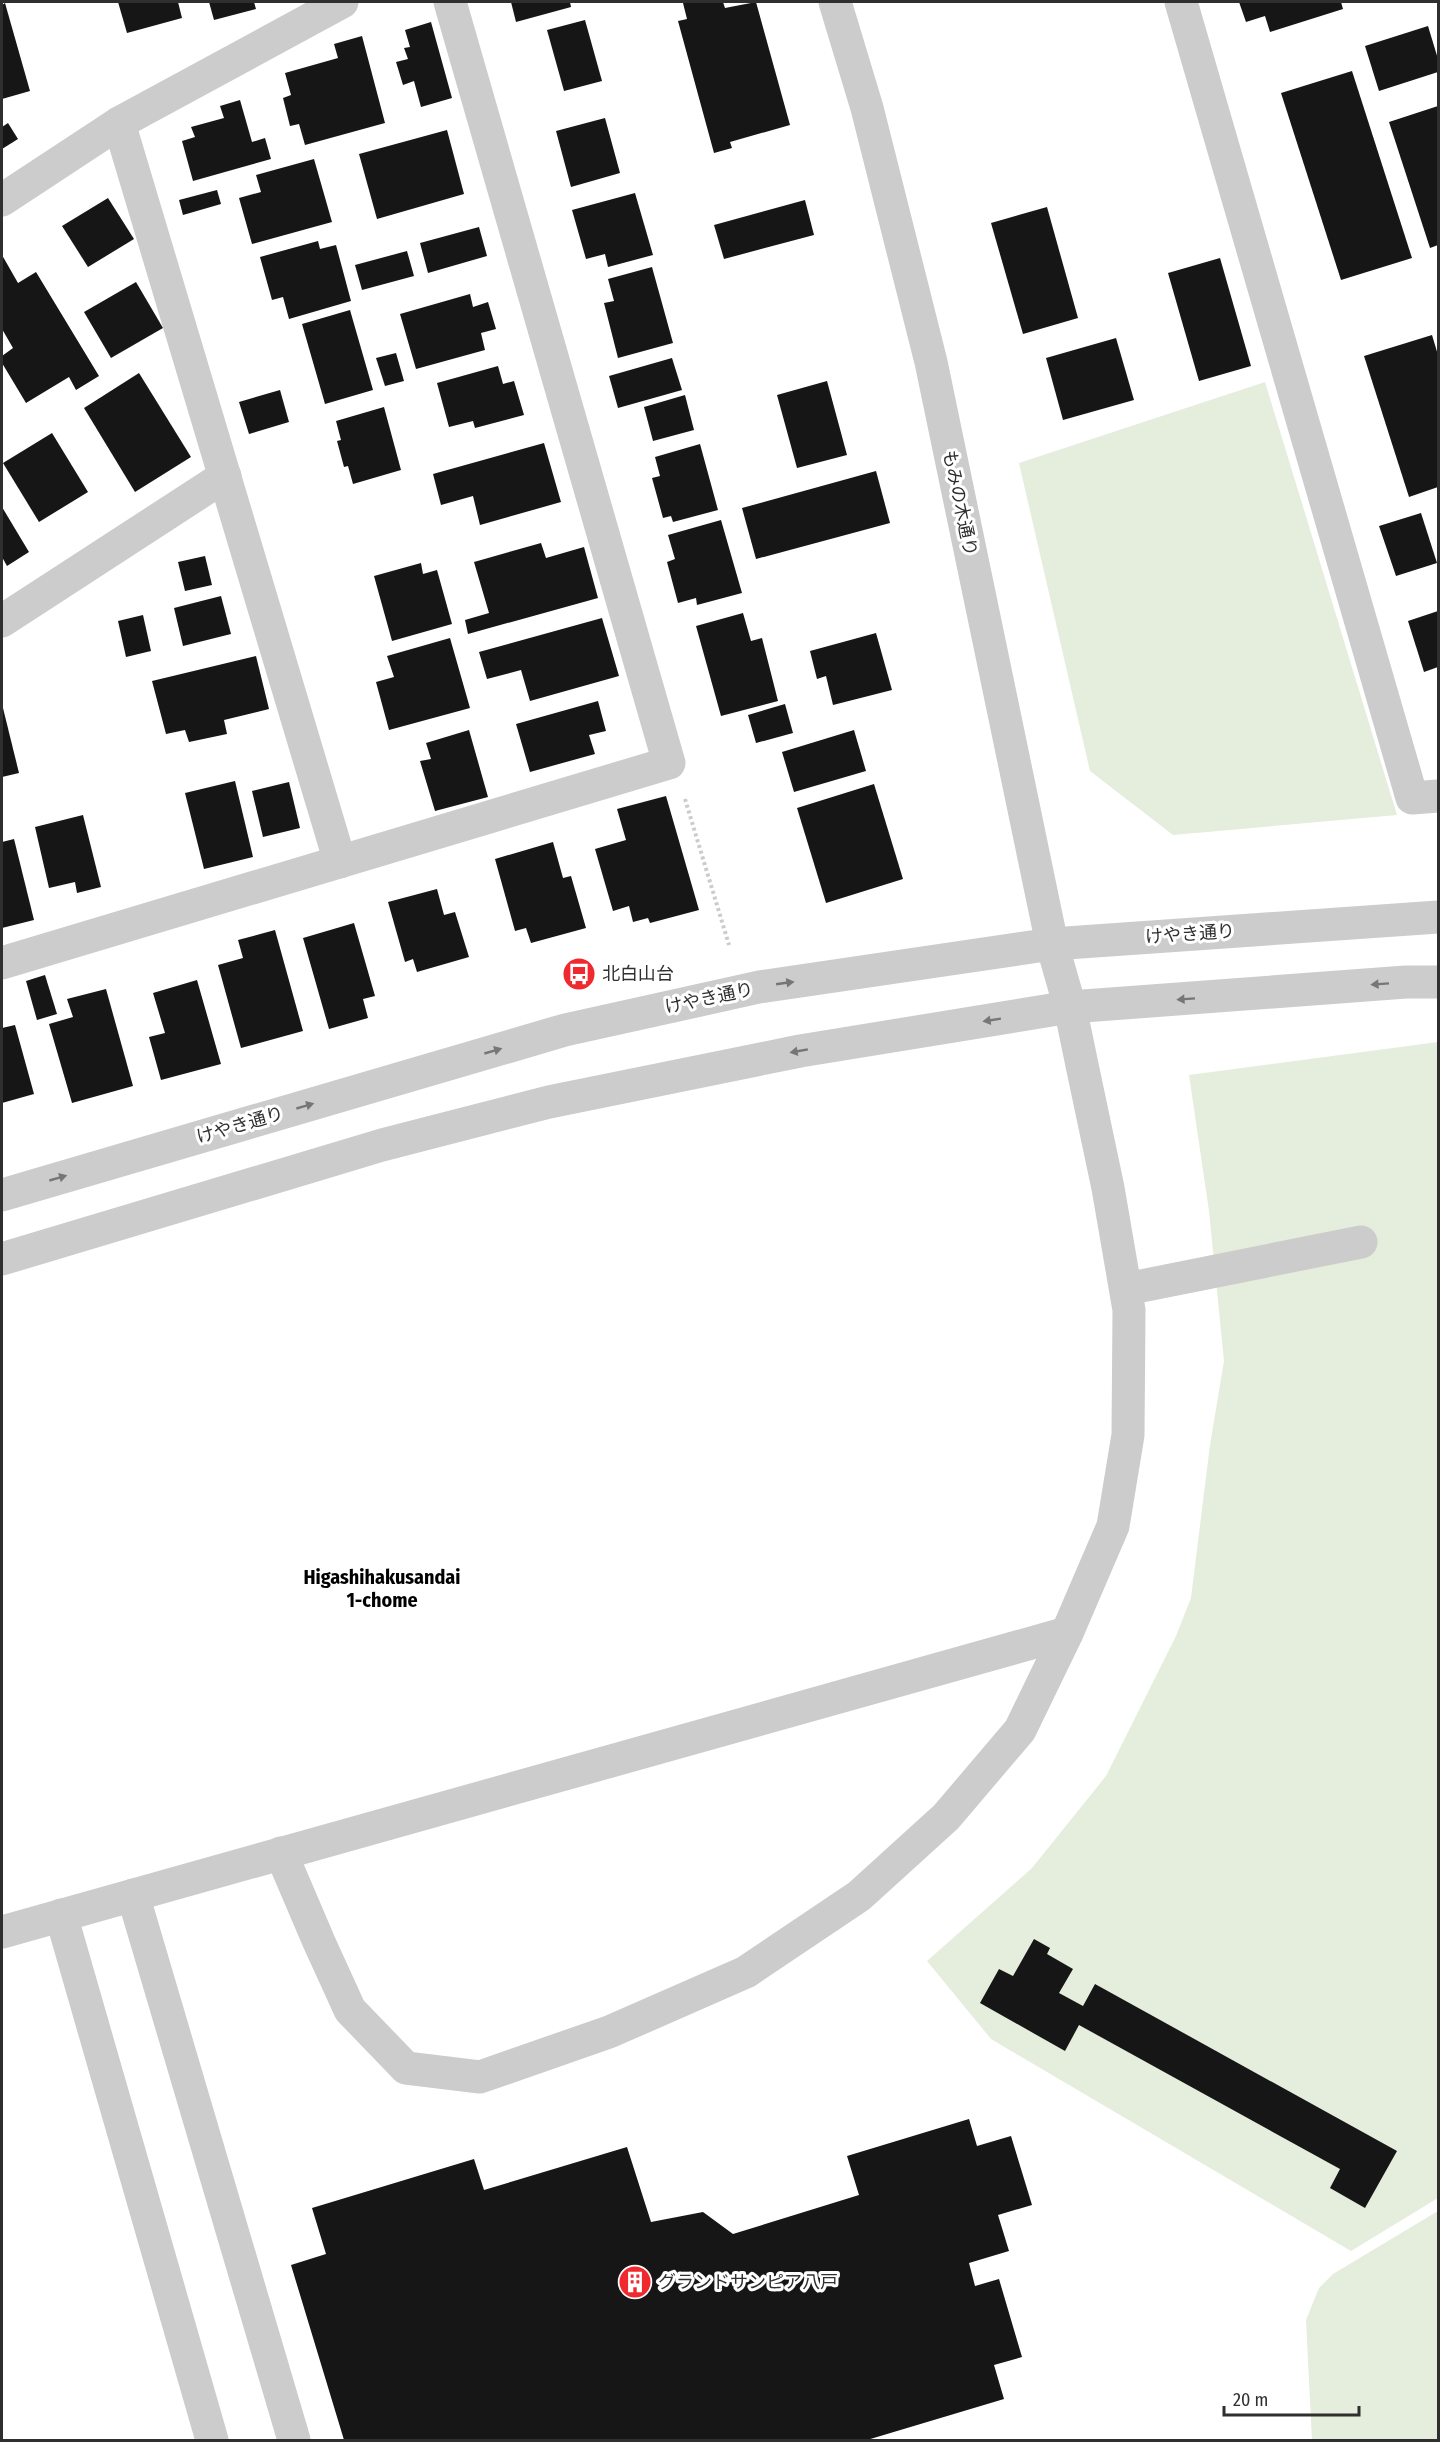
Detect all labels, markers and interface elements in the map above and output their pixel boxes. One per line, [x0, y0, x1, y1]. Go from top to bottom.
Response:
street label: もみの木通り [938, 448, 982, 558]
street label: けやき通り [1144, 920, 1236, 948]
bus stop icon: 北白山台 [561, 956, 597, 992]
place label: 北白山台 [602, 963, 674, 985]
street label: けやき通り [663, 978, 755, 1018]
one-way arrow [775, 979, 794, 988]
one-way arrow [1371, 979, 1390, 989]
one-way arrow [1176, 994, 1195, 1003]
one-way arrow [982, 1016, 1001, 1025]
one-way arrow [484, 1046, 502, 1055]
one-way arrow [790, 1047, 809, 1056]
one-way arrow [296, 1101, 314, 1110]
street label: けやき通り [194, 1102, 286, 1148]
one-way arrow [49, 1173, 67, 1182]
district label: Higashihakusandai 1-chome [304, 1565, 460, 1612]
building icon: グランドサンピア八戸 [617, 2264, 653, 2300]
place label: グランドサンピア八戸 [658, 2271, 838, 2293]
scale bar [1224, 2379, 1359, 2417]
text: 20 m [1233, 2389, 1268, 2411]

